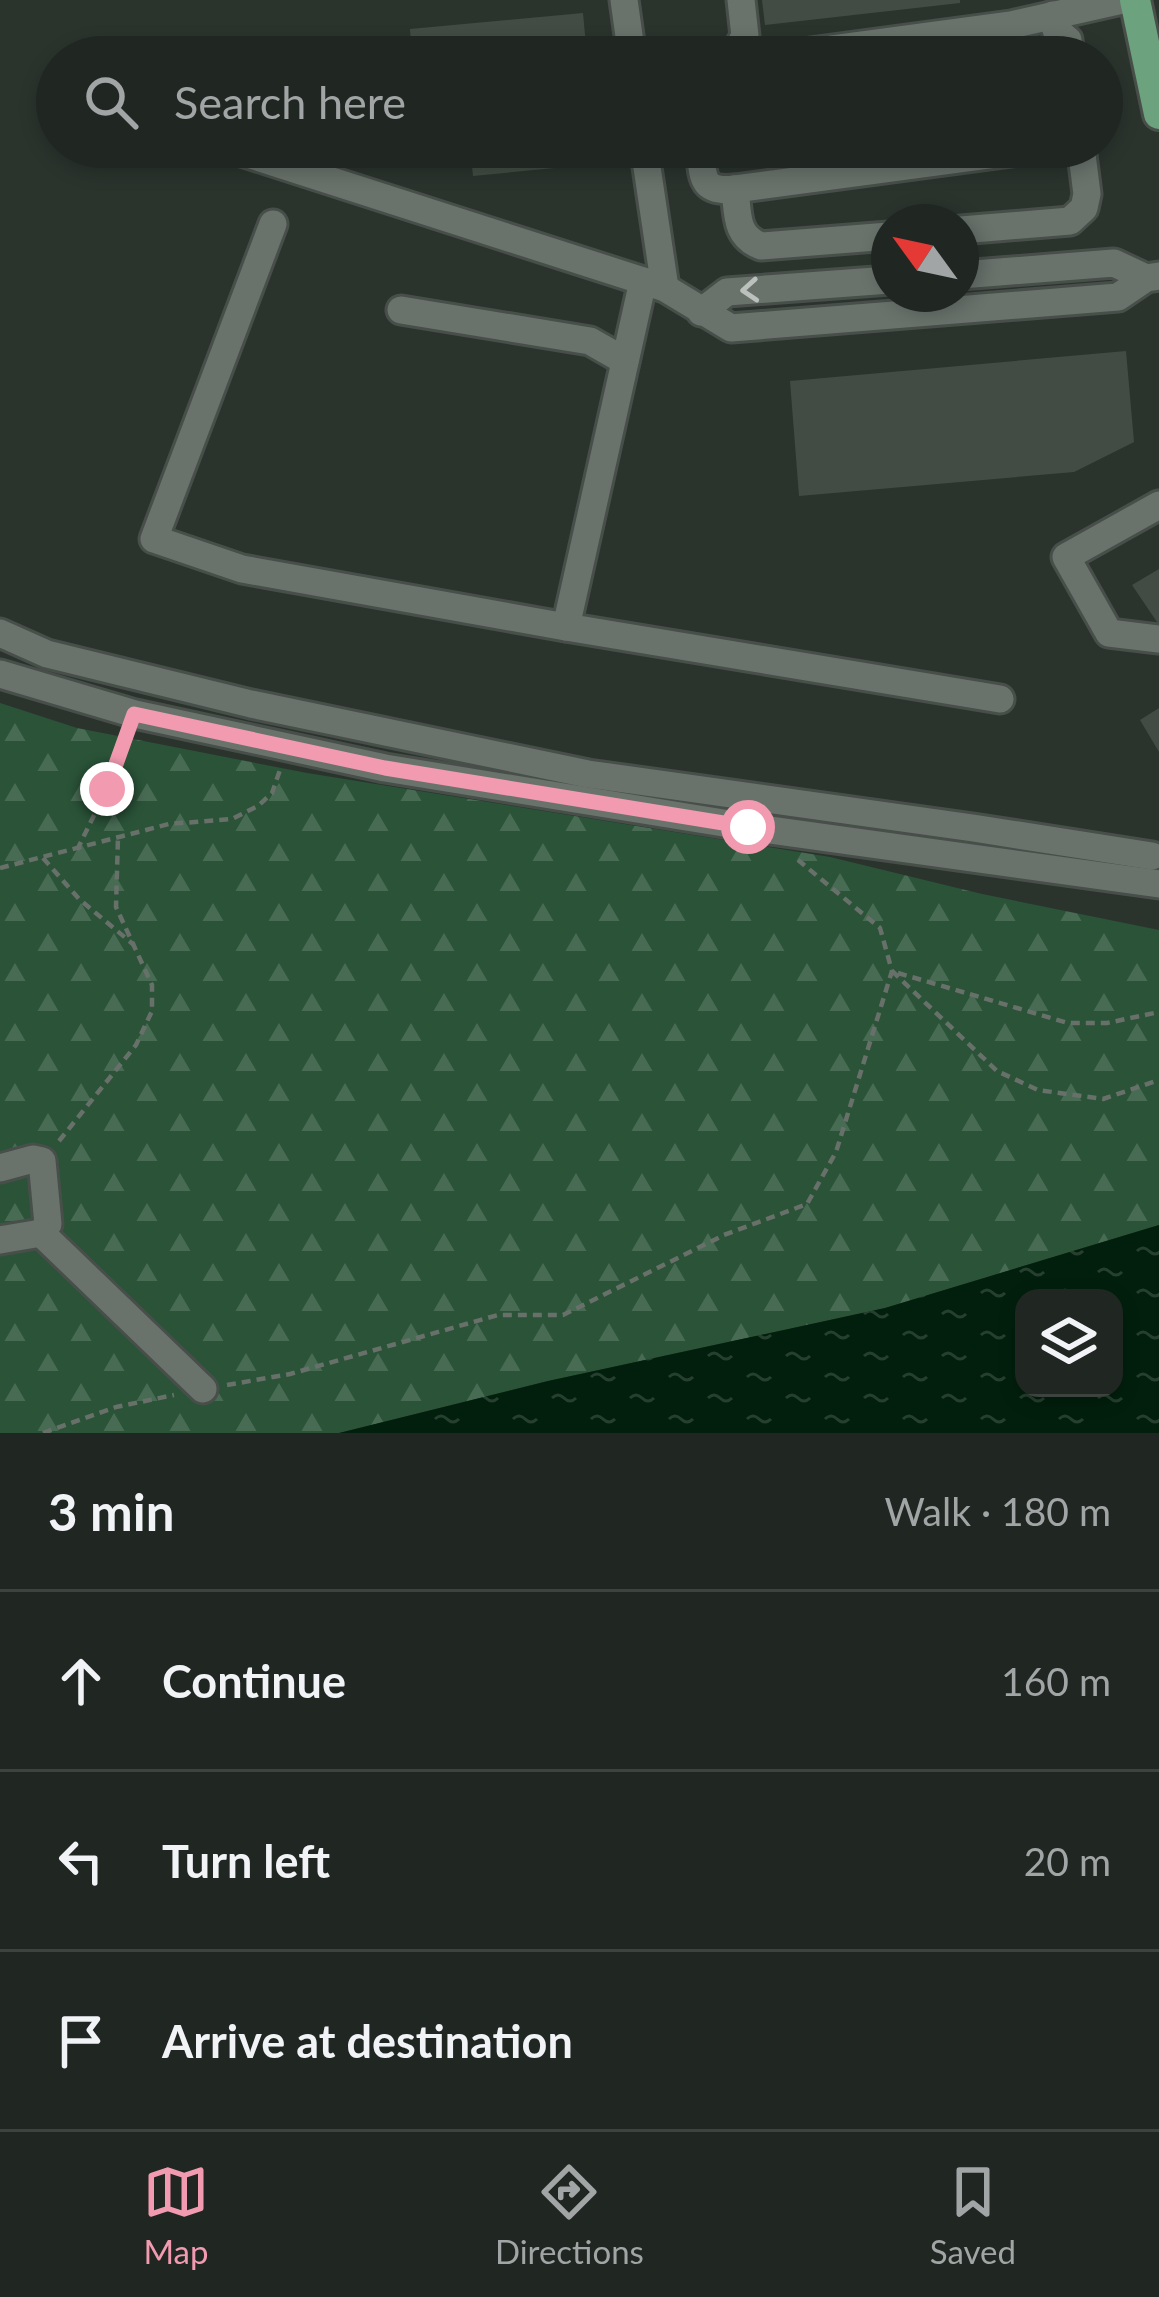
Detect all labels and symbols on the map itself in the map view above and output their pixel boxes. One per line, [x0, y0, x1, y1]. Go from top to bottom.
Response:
north arrow [871, 204, 979, 312]
one-way arrow [740, 277, 759, 303]
route end [80, 762, 134, 816]
route start [721, 800, 775, 854]

